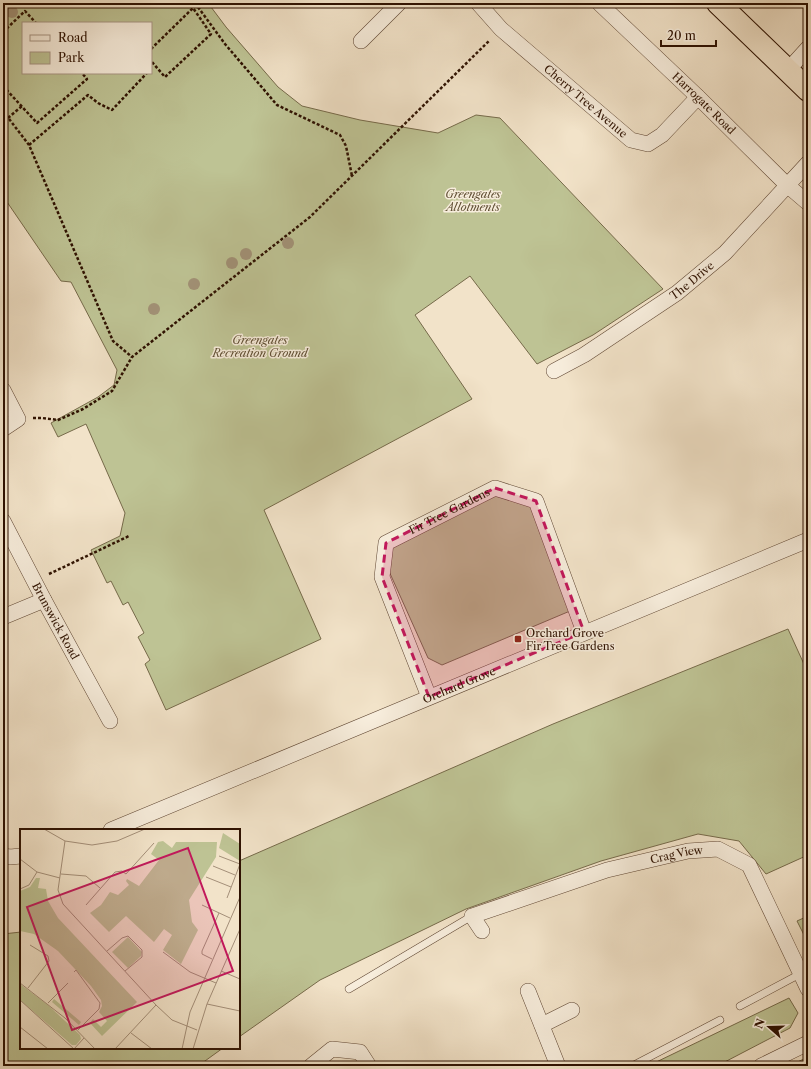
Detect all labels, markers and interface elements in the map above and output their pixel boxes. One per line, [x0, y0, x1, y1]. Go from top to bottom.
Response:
legend [22, 22, 152, 74]
scale bar [661, 22, 716, 48]
text: 20 m [667, 28, 696, 43]
text: Road [58, 30, 88, 45]
text: Park [58, 50, 85, 65]
street label: Cherry Tree Avenue [541, 62, 630, 141]
street label: Harrogate Road [669, 69, 739, 137]
park label: Greengates Allotments [444, 187, 501, 214]
street label: The Drive [667, 258, 717, 303]
park label: Greengates Recreation Ground [212, 333, 309, 360]
street label: Fir Tree Gardens [407, 485, 492, 537]
street label: Brunswick Road [29, 580, 82, 662]
place label: Orchard Grove Fir Tree Gardens [526, 626, 615, 653]
marker: Orchard Grove Fir Tree Gardens [513, 634, 523, 644]
street label: Orchard Grove [420, 664, 498, 707]
inset map [20, 829, 240, 1049]
street label: Crag View [649, 843, 704, 867]
north arrow [749, 1007, 789, 1047]
text: N [751, 1016, 768, 1030]

